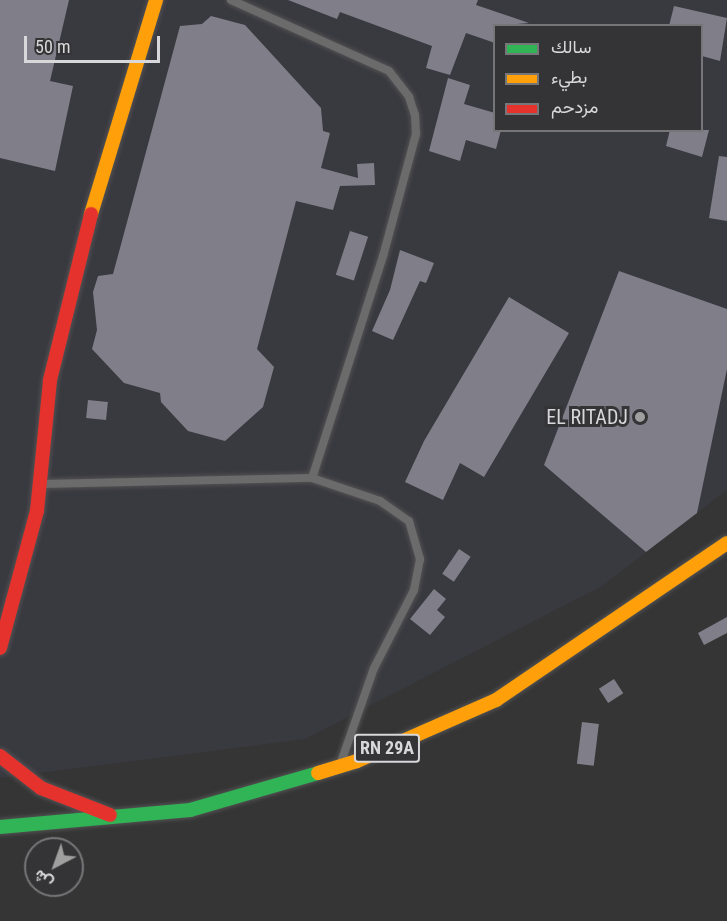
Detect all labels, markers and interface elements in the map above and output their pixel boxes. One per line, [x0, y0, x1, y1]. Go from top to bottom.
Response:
scale bar [27, 24, 164, 62]
legend [493, 24, 703, 132]
text: 50 m [35, 36, 70, 57]
text: سالك [551, 36, 591, 57]
text: بطيء [551, 66, 587, 87]
text: مزدحم [551, 96, 598, 117]
place label: EL RITADJ [546, 405, 628, 429]
marker: EL RITADJ [633, 410, 647, 424]
road number: RN 29A [352, 733, 422, 763]
north arrow [24, 837, 84, 897]
text: ش [30, 866, 57, 893]

